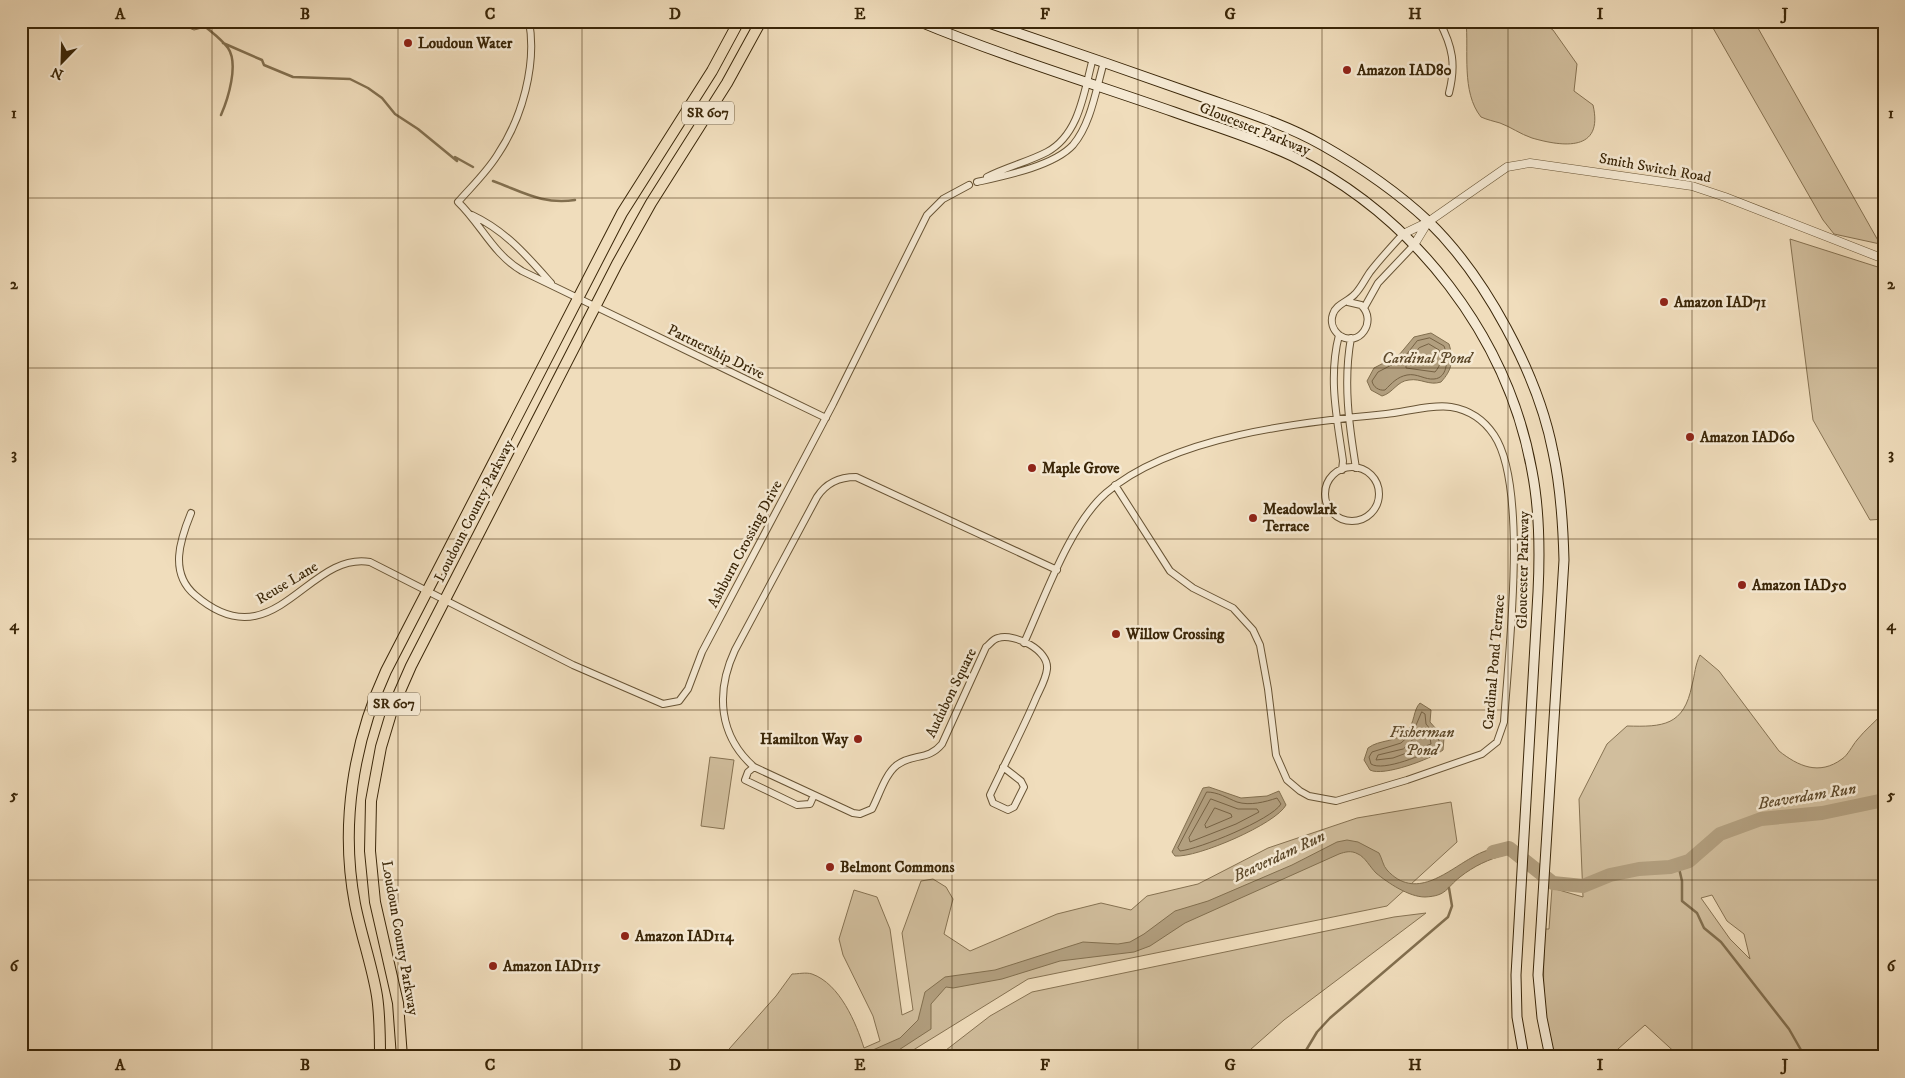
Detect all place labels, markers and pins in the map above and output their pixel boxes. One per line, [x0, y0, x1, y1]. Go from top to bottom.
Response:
place label: Loudoun Water [418, 34, 513, 53]
marker: Loudoun Water [402, 37, 414, 49]
place label: Amazon IAD80 [1356, 61, 1452, 80]
marker: Amazon IAD80 [1341, 64, 1353, 76]
place label: Amazon IAD71 [1673, 293, 1767, 312]
marker: Amazon IAD71 [1658, 296, 1670, 308]
place label: Amazon IAD60 [1699, 428, 1795, 447]
marker: Amazon IAD60 [1684, 431, 1696, 443]
place label: Maple Grove [1042, 459, 1120, 478]
marker: Maple Grove [1026, 462, 1038, 474]
place label: Meadowlark Terrace [1262, 500, 1338, 536]
marker: Meadowlark Terrace [1247, 512, 1259, 524]
place label: Amazon IAD50 [1751, 576, 1846, 595]
marker: Amazon IAD50 [1736, 579, 1748, 591]
place label: Willow Crossing [1125, 625, 1225, 644]
marker: Willow Crossing [1110, 628, 1122, 640]
place label: Hamilton Way [760, 730, 849, 749]
marker: Hamilton Way [852, 733, 864, 745]
place label: Belmont Commons [840, 858, 954, 877]
marker: Belmont Commons [824, 861, 836, 873]
place label: Amazon IAD114 [634, 927, 735, 946]
marker: Amazon IAD114 [619, 930, 631, 942]
place label: Amazon IAD115 [502, 957, 601, 976]
marker: Amazon IAD115 [487, 960, 499, 972]

